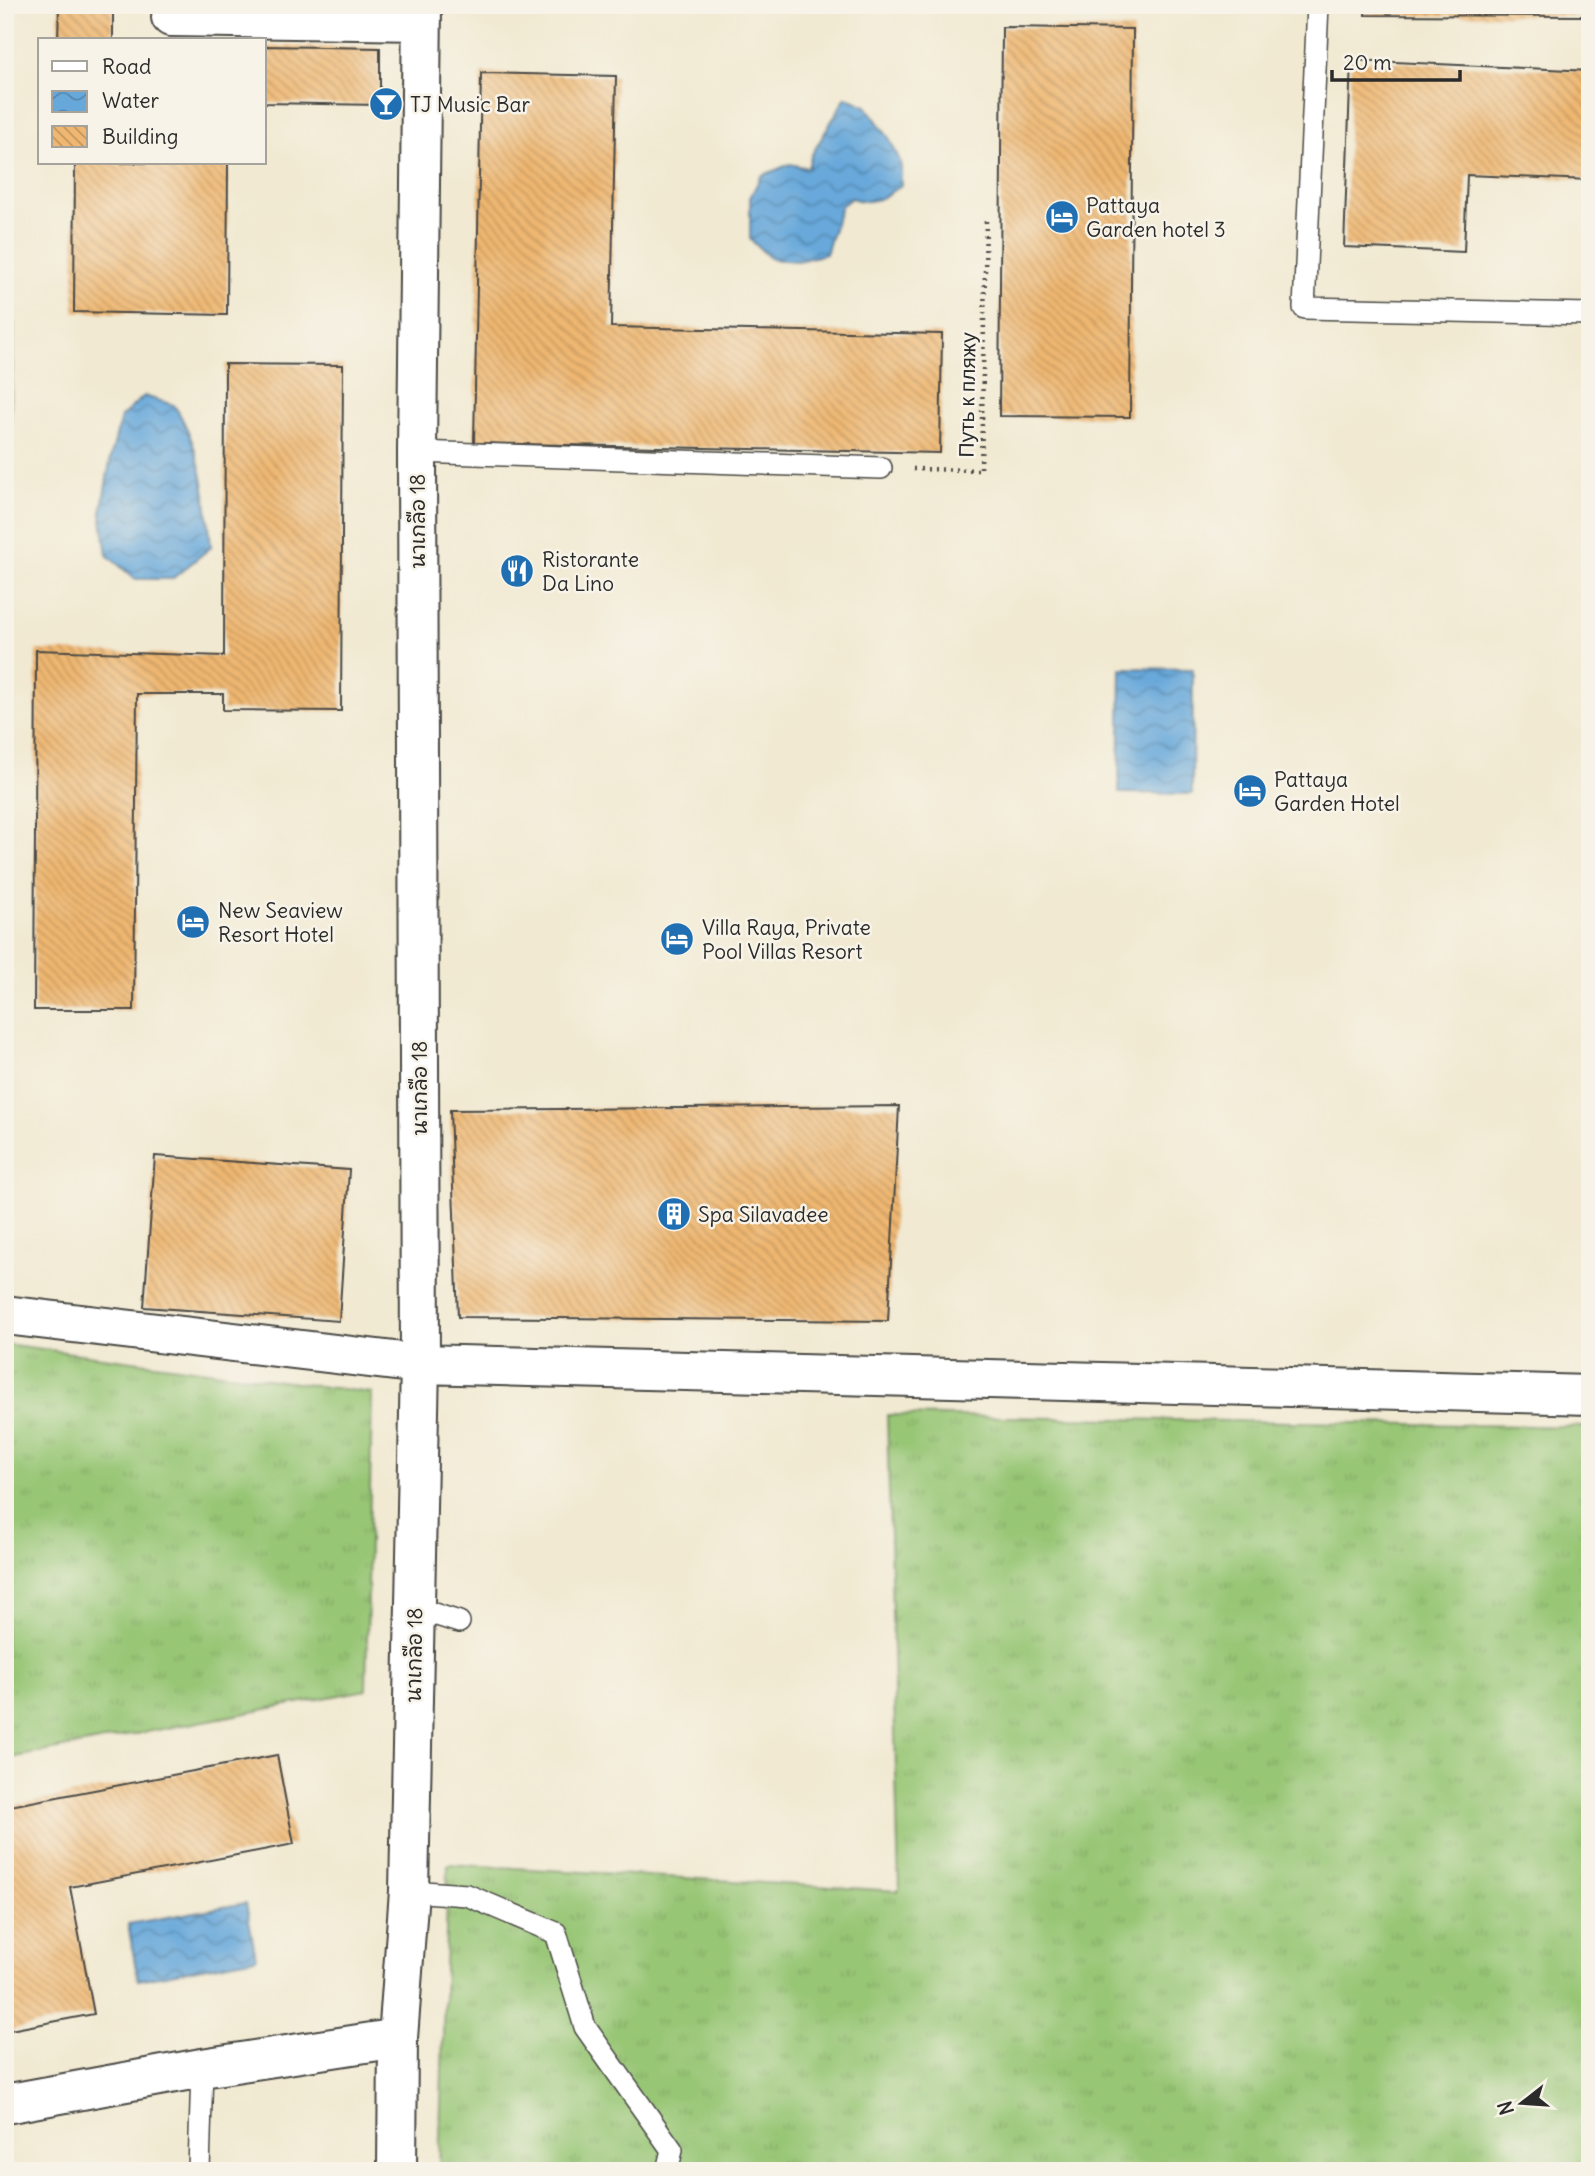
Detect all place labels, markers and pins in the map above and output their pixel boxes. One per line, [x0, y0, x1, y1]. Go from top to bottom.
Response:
bar icon: TJ Music Bar [367, 85, 405, 123]
place label: TJ Music Bar [410, 91, 531, 118]
place label: Pattaya Garden hotel 3 [1086, 192, 1226, 243]
hotel icon: Pattaya Garden hotel 3 [1043, 198, 1081, 236]
place label: Ristorante Da Lino [542, 546, 639, 597]
restaurant icon: Ristorante Da Lino [498, 552, 536, 590]
place label: Pattaya Garden Hotel [1274, 766, 1400, 817]
hotel icon: Pattaya Garden Hotel [1231, 772, 1269, 810]
place label: New Seaview Resort Hotel [218, 897, 343, 948]
hotel icon: New Seaview Resort Hotel [174, 903, 212, 941]
place label: Villa Raya, Private Pool Villas Resort [702, 914, 871, 965]
hotel icon: Villa Raya, Private Pool Villas Resort [658, 920, 696, 958]
building icon: Spa Silavadee [655, 1195, 693, 1233]
place label: Spa Silavadee [698, 1201, 829, 1228]

